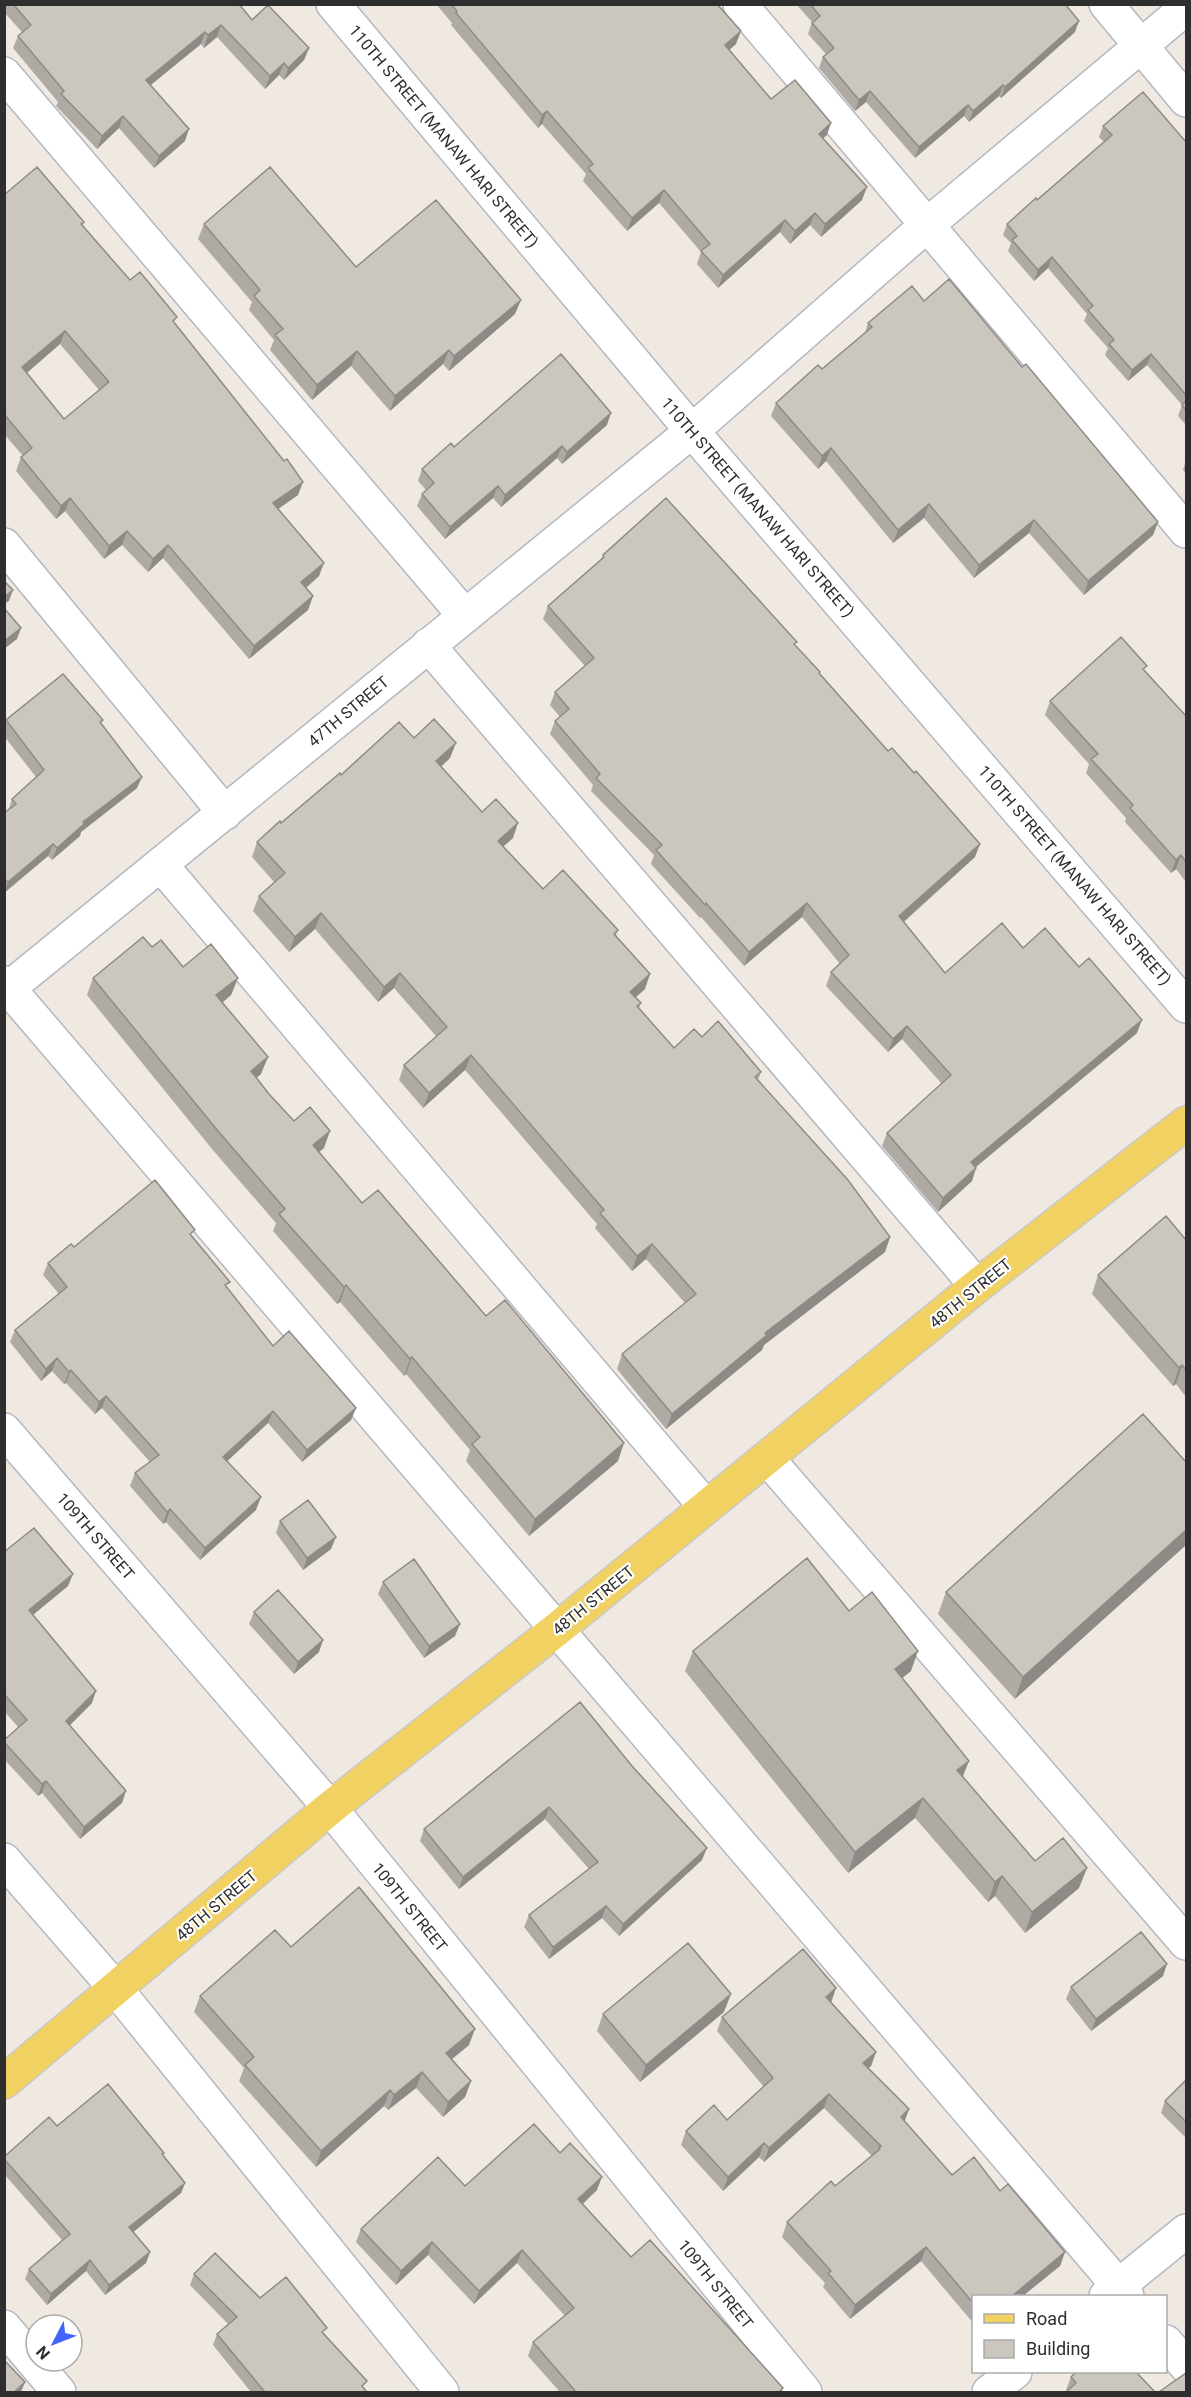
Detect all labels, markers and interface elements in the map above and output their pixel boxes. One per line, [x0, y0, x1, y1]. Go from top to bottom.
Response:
street label: 110TH STREET (MANAW HARI STREET) [345, 21, 542, 251]
street label: 110TH STREET (MANAW HARI STREET) [657, 394, 858, 621]
street label: 47TH STREET [304, 672, 393, 751]
street label: 110TH STREET (MANAW HARI STREET) [974, 762, 1175, 989]
street label: 48TH STREET [926, 1254, 1015, 1332]
street label: 109TH STREET [53, 1489, 139, 1584]
street label: 48TH STREET [549, 1561, 638, 1639]
street label: 109TH STREET [368, 1859, 451, 1956]
street label: 48TH STREET [172, 1866, 261, 1945]
street label: 109TH STREET [674, 2236, 757, 2333]
legend [972, 2295, 1167, 2373]
text: Road [1026, 2308, 1067, 2329]
north arrow [24, 2313, 84, 2373]
text: Building [1026, 2338, 1090, 2359]
text: N [32, 2342, 54, 2363]

